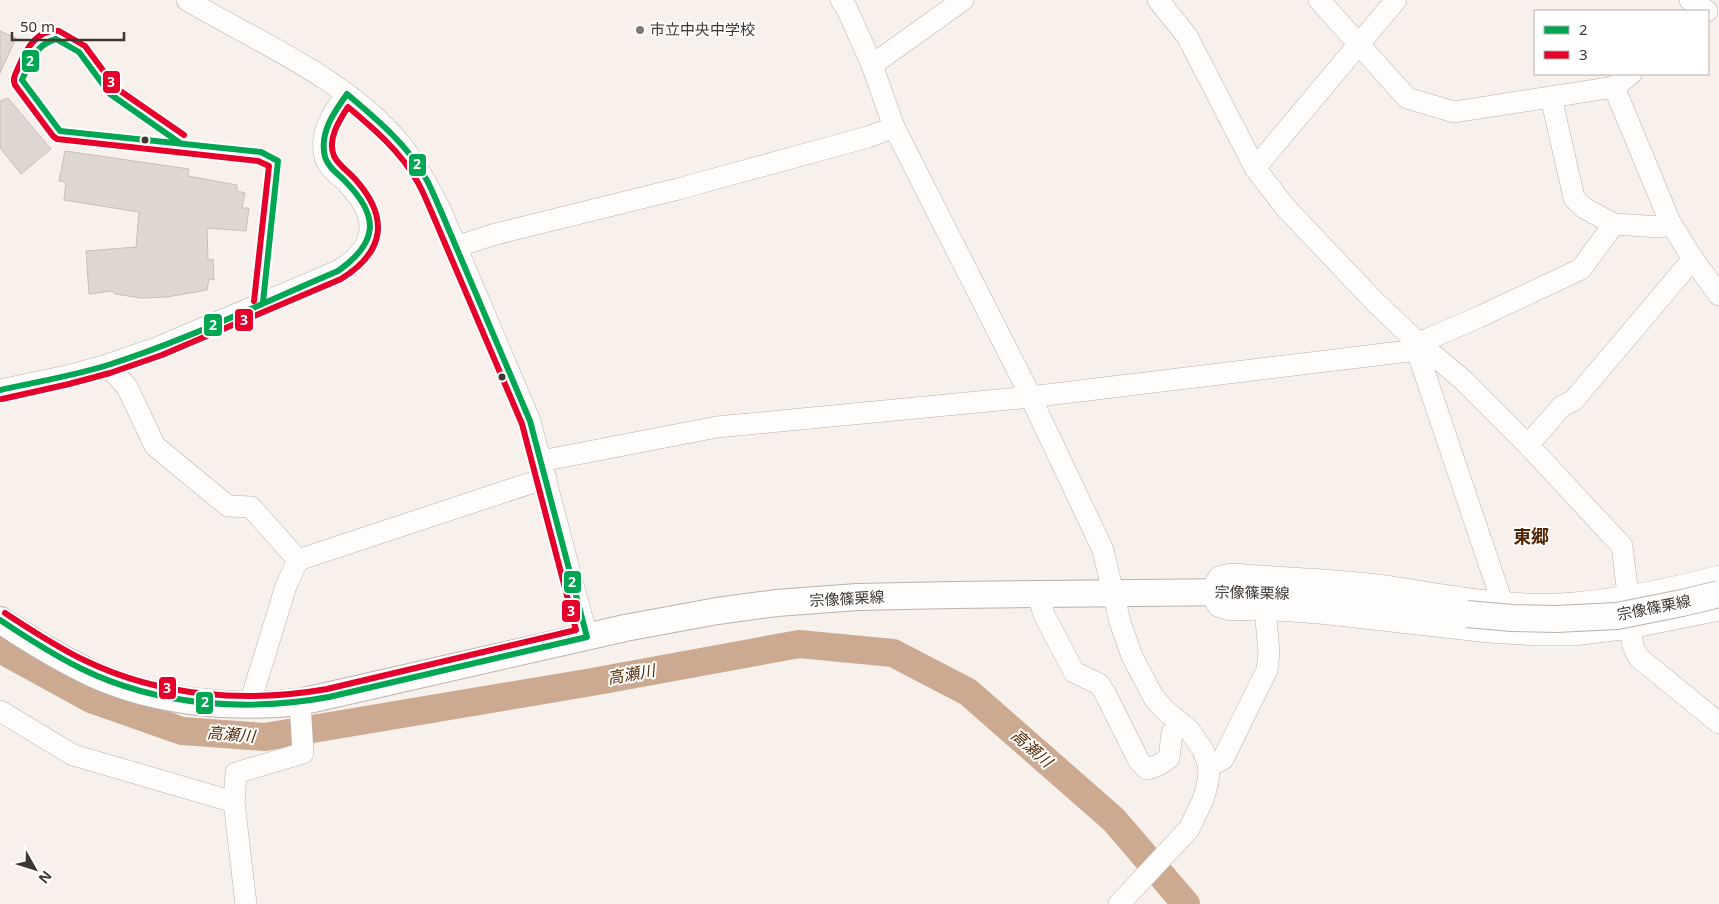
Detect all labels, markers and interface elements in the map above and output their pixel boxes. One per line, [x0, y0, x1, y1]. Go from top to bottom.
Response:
scale bar [12, 10, 125, 42]
legend [1534, 10, 1709, 75]
text: 50 m [20, 16, 55, 36]
place label: 市立中央中学校 [650, 19, 755, 39]
text: 2 [1579, 19, 1588, 39]
marker: 市立中央中学校 [634, 24, 646, 36]
text: 3 [1579, 44, 1588, 64]
line badge: 2 [21, 49, 40, 73]
text: 2 [26, 51, 34, 70]
line badge: 3 [102, 70, 121, 94]
text: 3 [107, 72, 115, 91]
unlabelled marker [140, 135, 150, 145]
line badge: 2 [408, 153, 427, 177]
text: 2 [413, 154, 421, 173]
line badge: 3 [234, 308, 254, 332]
text: 3 [240, 310, 248, 329]
line badge: 2 [203, 313, 223, 337]
text: 2 [209, 315, 217, 334]
unlabelled marker [497, 372, 507, 382]
district label: 東郷 [1513, 524, 1549, 548]
line badge: 2 [563, 570, 582, 594]
text: 2 [568, 572, 576, 591]
street label: 宗像篠栗線 [1214, 581, 1290, 603]
street label: 宗像篠栗線 [809, 586, 885, 610]
street label: 宗像篠栗線 [1615, 590, 1693, 624]
line badge: 3 [561, 599, 581, 623]
text: 3 [567, 601, 575, 620]
water label: 高瀬川 [605, 659, 659, 689]
line badge: 3 [158, 676, 177, 700]
text: 3 [163, 678, 171, 697]
line badge: 2 [195, 691, 214, 715]
text: 2 [201, 692, 209, 711]
water label: 高瀬川 [206, 721, 258, 747]
water label: 高瀬川 [1007, 724, 1059, 773]
north arrow [10, 844, 60, 894]
text: N [35, 867, 56, 888]

